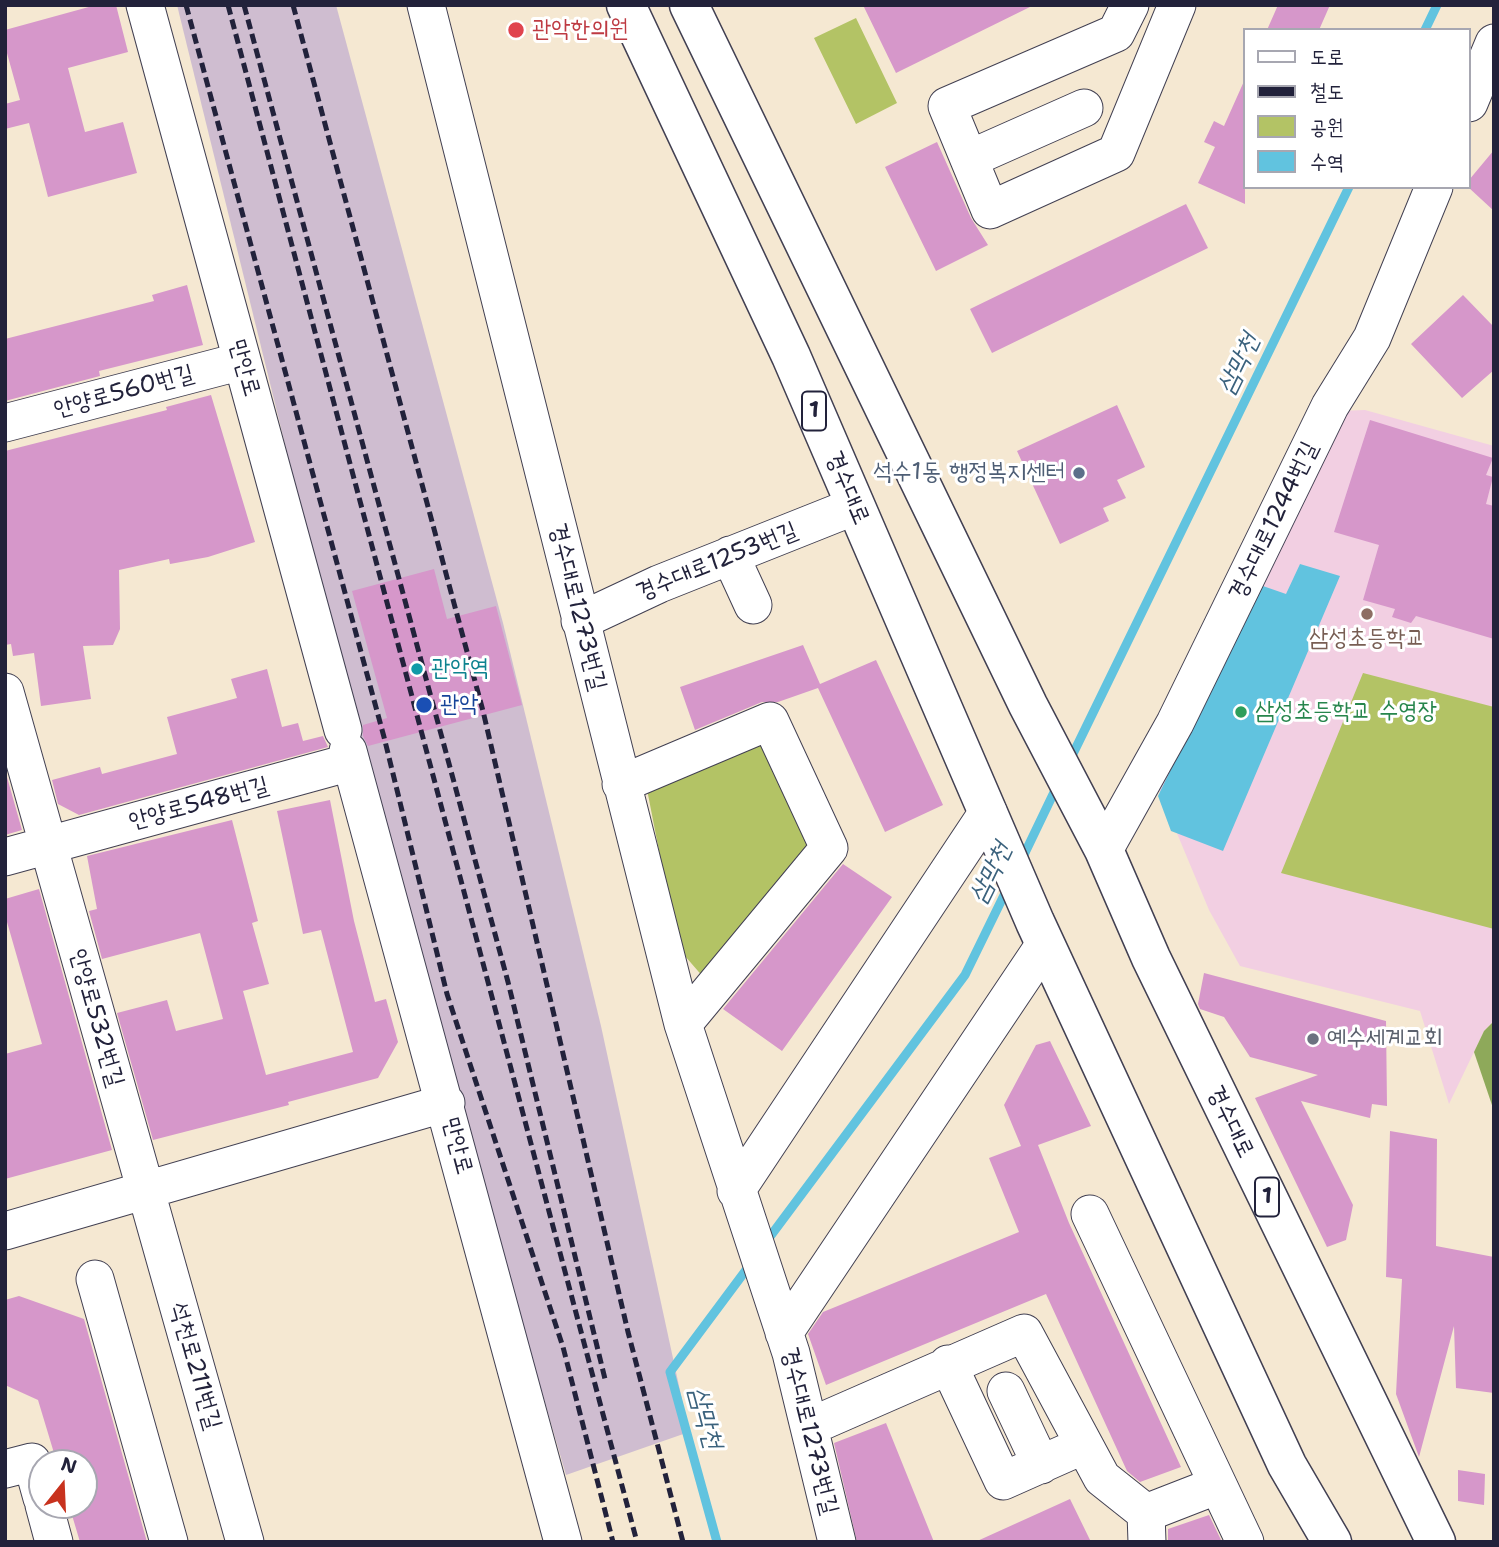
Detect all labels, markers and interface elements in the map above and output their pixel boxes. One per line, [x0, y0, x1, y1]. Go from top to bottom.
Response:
place label: 관악한의원 [532, 16, 629, 44]
marker: 관악한의원 [506, 20, 526, 40]
legend [1244, 28, 1471, 189]
text: 도로 [1310, 43, 1344, 71]
text: 철도 [1310, 78, 1344, 106]
text: 공원 [1310, 113, 1344, 141]
text: 수역 [1310, 148, 1344, 176]
water label: 삼막천 [1211, 329, 1267, 399]
street label: 만안로 [222, 336, 266, 400]
street label: 안양로560번길 [51, 359, 197, 425]
road number: 1 [802, 392, 826, 430]
street label: 경수대로1244번길 [1223, 437, 1325, 605]
street label: 경수대로 [819, 447, 875, 529]
place label: 석수1동 행정복지센터 [873, 459, 1065, 487]
marker: 석수1동 행정복지센터 [1071, 465, 1087, 481]
street label: 경수대로1253번길 [632, 517, 802, 607]
street label: 경수대로1273번길 [542, 520, 612, 694]
marker: 삼성초등학교 [1359, 606, 1375, 622]
place label: 삼성초등학교 [1309, 625, 1425, 653]
place label: 관악역 [431, 655, 489, 683]
marker: 관악역 [409, 661, 425, 677]
place label: 관악 [440, 691, 479, 719]
marker: 관악 [414, 695, 434, 715]
place label: 삼성초등학교 수영장 [1255, 698, 1437, 726]
marker: 삼성초등학교 수영장 [1233, 704, 1249, 720]
street label: 안양로548번길 [126, 771, 272, 837]
water label: 삼막천 [963, 838, 1019, 908]
street label: 안양로532번길 [63, 946, 129, 1090]
place label: 예수세계교회 [1327, 1025, 1443, 1053]
marker: 예수세계교회 [1305, 1031, 1321, 1047]
street label: 경수대로 [1200, 1081, 1260, 1163]
street label: 만안로 [436, 1114, 478, 1178]
road number: 1 [1255, 1178, 1279, 1216]
street label: 석천로211번길 [163, 1299, 227, 1433]
street label: 경수대로1273번길 [774, 1344, 844, 1518]
water label: 삼막천 [682, 1384, 728, 1452]
north arrow [28, 1449, 98, 1519]
text: N [58, 1451, 80, 1480]

